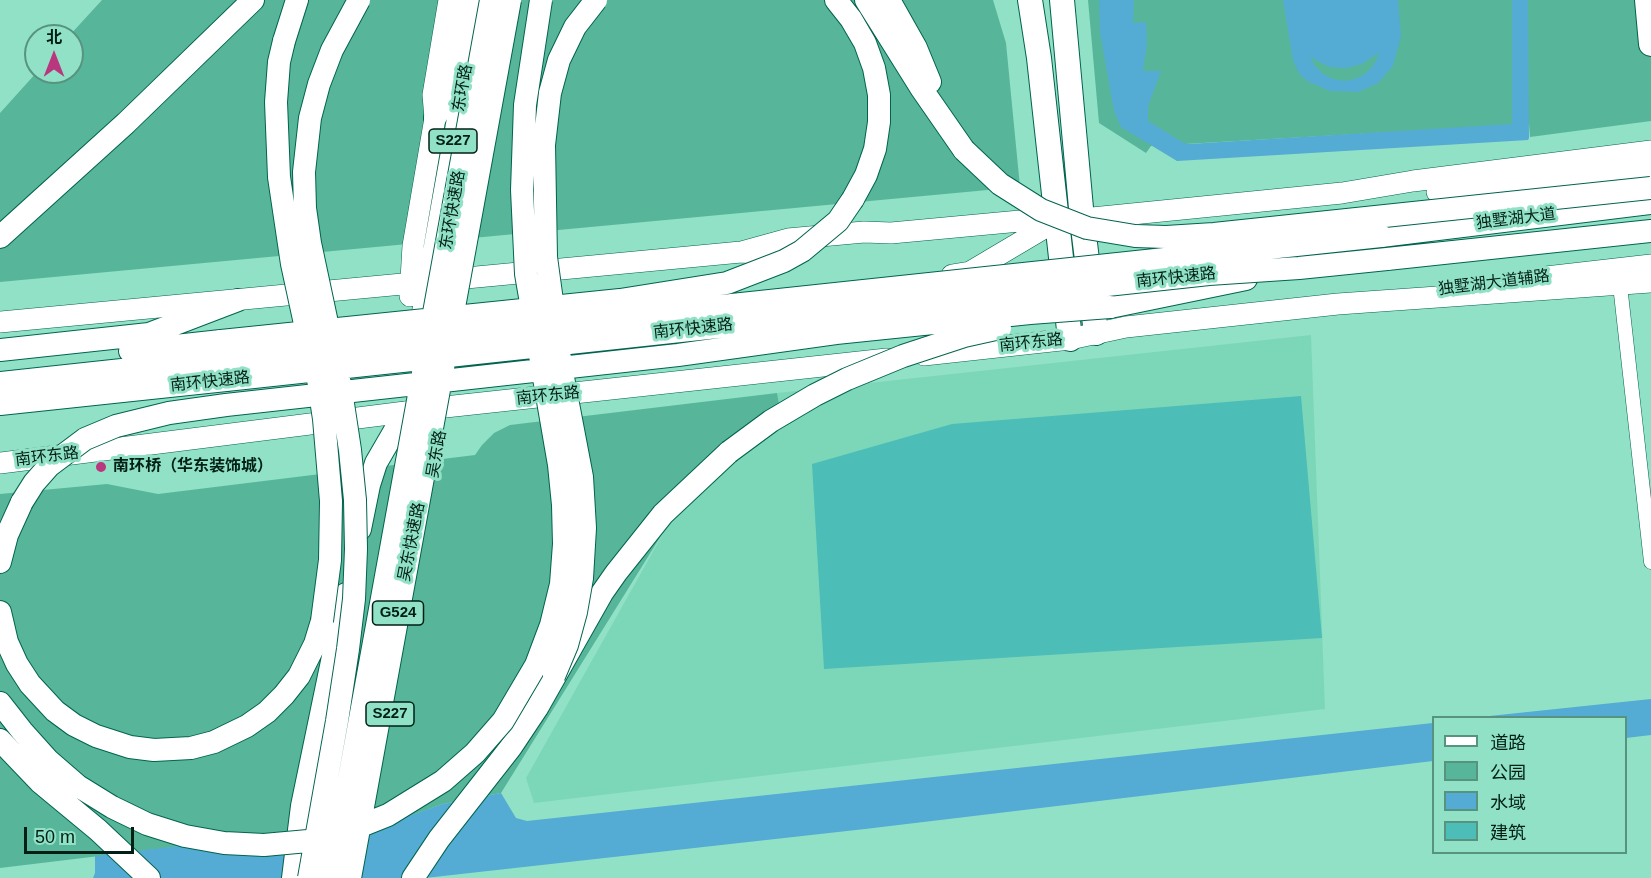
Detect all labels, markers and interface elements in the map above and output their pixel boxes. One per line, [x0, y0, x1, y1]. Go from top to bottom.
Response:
north arrow [24, 24, 84, 84]
text: 北 [46, 29, 62, 46]
street label: 东环路 [449, 63, 477, 113]
road number: S227 [429, 129, 477, 153]
street label: 东环快速路 [437, 169, 469, 251]
street label: 独墅湖大道 [1475, 205, 1557, 233]
street label: 南环快速路 [1135, 264, 1217, 292]
street label: 独墅湖大道辅路 [1437, 267, 1551, 299]
street label: 南环快速路 [652, 315, 734, 343]
street label: 南环东路 [998, 330, 1064, 356]
street label: 南环快速路 [169, 368, 251, 396]
street label: 南环东路 [515, 383, 581, 409]
street label: 吴东路 [423, 429, 451, 479]
street label: 南环东路 [14, 444, 80, 470]
place label: 南环桥（华东装饰城） [113, 457, 273, 477]
marker: 南环桥（华东装饰城） [94, 460, 108, 474]
street label: 吴东快速路 [395, 501, 429, 583]
road number: G524 [372, 601, 424, 625]
road number: S227 [366, 702, 414, 726]
legend [1432, 716, 1627, 854]
text: 道路 [1490, 733, 1526, 753]
text: 公园 [1490, 763, 1526, 783]
text: 水域 [1490, 793, 1526, 813]
scale bar [27, 815, 136, 853]
text: 建筑 [1490, 823, 1526, 843]
text: 50 m [35, 827, 75, 847]

